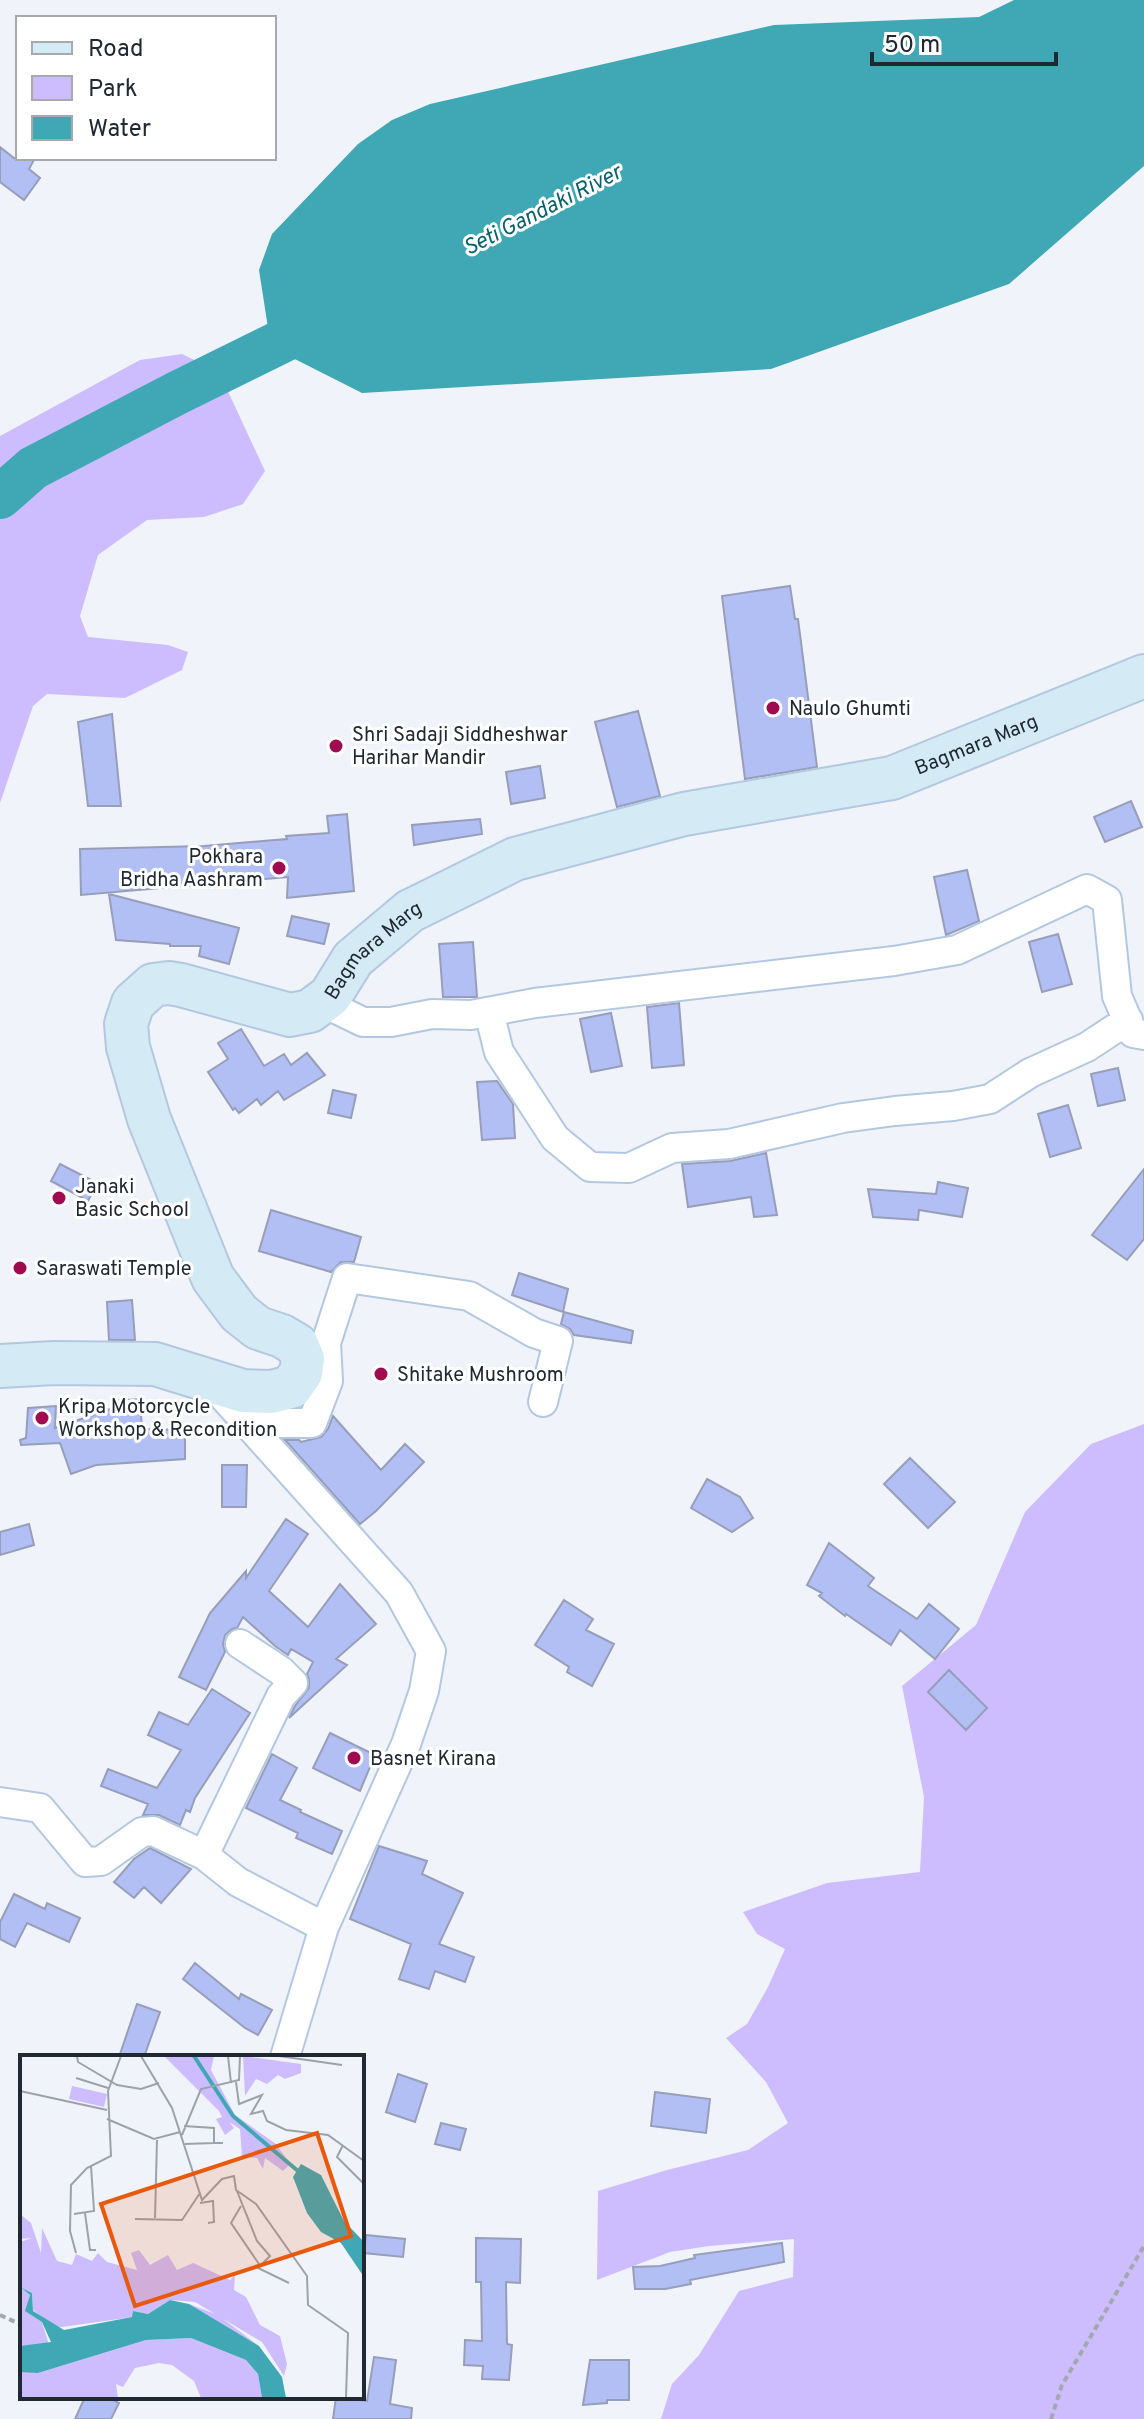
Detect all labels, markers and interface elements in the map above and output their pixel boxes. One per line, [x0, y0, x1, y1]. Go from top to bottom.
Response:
legend [16, 16, 276, 160]
scale bar [872, 16, 1056, 66]
text: 50 m [884, 31, 940, 61]
text: Road [88, 35, 144, 65]
text: Park [88, 75, 138, 105]
text: Water [88, 115, 151, 145]
water label: Seti Gandaki River [460, 159, 628, 263]
place label: Naulo Ghumti [789, 697, 911, 723]
marker: Naulo Ghumti [764, 699, 782, 717]
street label: Bagmara Marg [911, 709, 1042, 782]
place label: Shri Sadaji Siddheshwar Harihar Mandir [352, 723, 568, 772]
marker: Shri Sadaji Siddheshwar Harihar Mandir [327, 737, 345, 755]
place label: Pokhara Bridha Aashram [120, 845, 263, 894]
marker: Pokhara Bridha Aashram [270, 859, 288, 877]
street label: Bagmara Marg [320, 896, 427, 1005]
place label: Janaki Basic School [75, 1175, 189, 1224]
marker: Janaki Basic School [50, 1189, 68, 1207]
place label: Saraswati Temple [36, 1257, 192, 1283]
marker: Saraswati Temple [11, 1259, 29, 1277]
place label: Shitake Mushroom [397, 1363, 564, 1389]
marker: Shitake Mushroom [372, 1365, 390, 1383]
place label: Kripa Motorcycle Workshop & Recondition [58, 1395, 277, 1444]
marker: Kripa Motorcycle Workshop & Recondition [33, 1409, 51, 1427]
place label: Basnet Kirana [370, 1747, 496, 1773]
marker: Basnet Kirana [345, 1749, 363, 1767]
inset map [20, 2055, 364, 2399]

